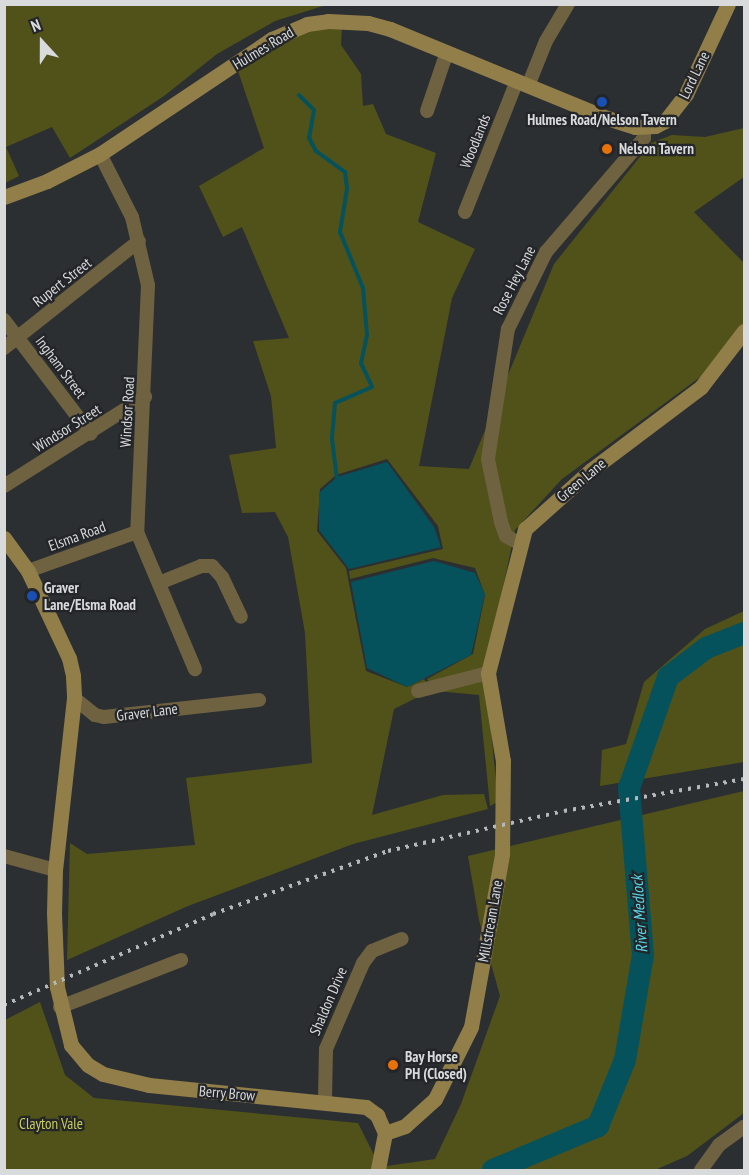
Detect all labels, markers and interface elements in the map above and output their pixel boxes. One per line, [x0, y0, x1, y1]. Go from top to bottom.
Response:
north arrow [12, 12, 72, 72]
text: N [28, 14, 43, 36]
street label: Hulmes Road [229, 23, 297, 73]
street label: Lord Lane [675, 48, 713, 102]
marker: Hulmes Road/Nelson Tavern [595, 95, 609, 109]
street label: Woodlands [456, 111, 494, 171]
place label: Hulmes Road/Nelson Tavern [527, 111, 677, 129]
place label: Nelson Tavern [619, 140, 694, 158]
marker: Nelson Tavern [600, 142, 614, 156]
street label: Rose Hey Lane [489, 242, 539, 318]
street label: Rupert Street [29, 254, 95, 310]
street label: Ingham Street [32, 332, 90, 402]
street label: Windsor Road [116, 376, 138, 448]
street label: Windsor Street [30, 400, 104, 456]
street label: Green Lane [553, 454, 609, 506]
street label: Elsma Road [46, 517, 108, 555]
place label: Graver Lane/Elsma Road [44, 578, 136, 613]
marker: Graver Lane/Elsma Road [25, 589, 39, 603]
street label: Graver Lane [115, 699, 179, 725]
water label: River Medlock [627, 874, 651, 954]
street label: Millstream Lane [474, 879, 506, 963]
street label: Shaldon Drive [306, 964, 350, 1038]
place label: Bay Horse PH (Closed) [405, 1047, 467, 1082]
marker: Bay Horse PH (Closed) [386, 1058, 400, 1072]
street label: Berry Brow [198, 1082, 256, 1104]
park label: Clayton Vale [19, 1115, 83, 1133]

